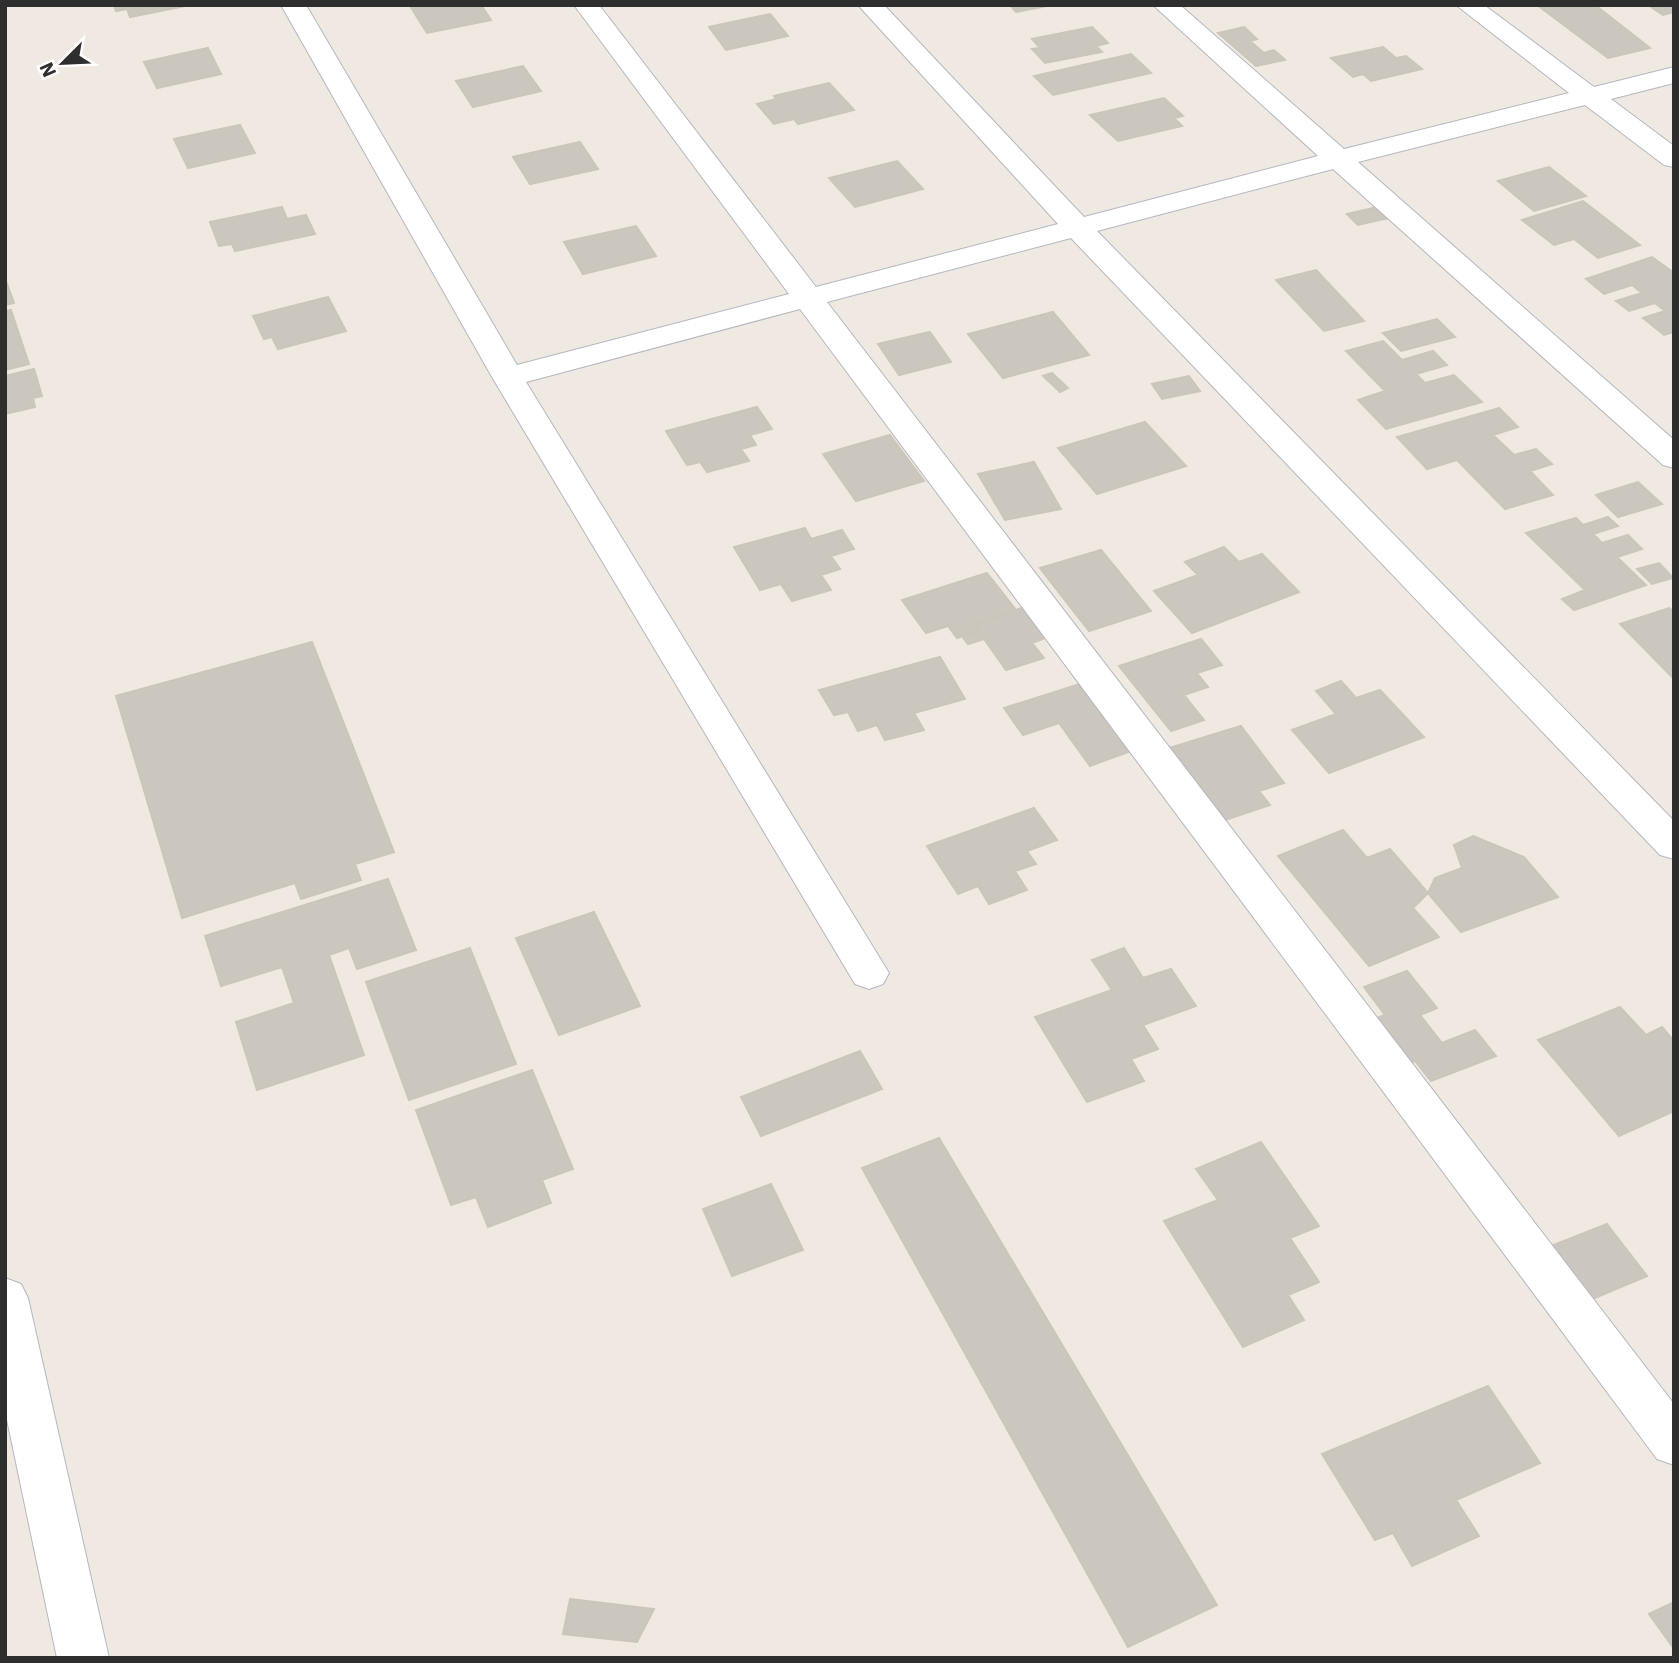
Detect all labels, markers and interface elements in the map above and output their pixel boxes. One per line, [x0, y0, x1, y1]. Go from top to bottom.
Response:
north arrow [28, 28, 98, 98]
text: N [34, 59, 61, 81]

